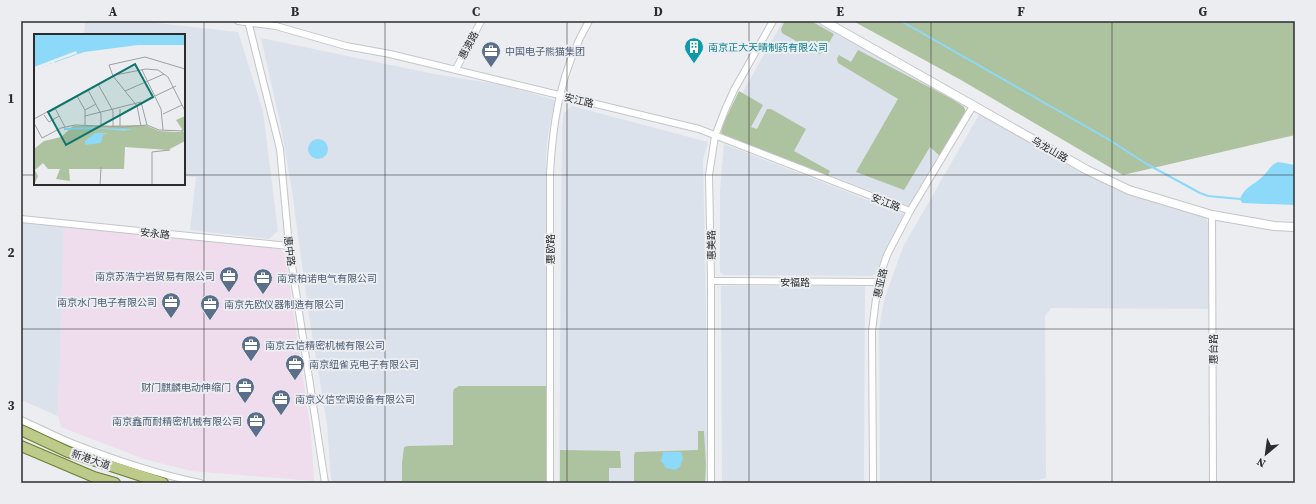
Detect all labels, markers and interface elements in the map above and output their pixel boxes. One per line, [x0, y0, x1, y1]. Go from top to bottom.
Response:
text: A [109, 3, 118, 20]
text: B [291, 3, 300, 20]
text: C [472, 3, 480, 20]
text: D [653, 3, 663, 20]
text: E [836, 3, 844, 20]
text: F [1017, 3, 1025, 20]
text: G [1199, 3, 1208, 20]
street label: 惠澳路 [456, 29, 481, 62]
inset map [34, 34, 185, 185]
building icon: 南京正大天晴制药有限公司 [683, 36, 705, 64]
office icon: 中国电子熊猫集团 [480, 40, 502, 68]
place label: 南京正大天晴制药有限公司 [708, 41, 828, 54]
place label: 中国电子熊猫集团 [505, 45, 585, 58]
text: 1 [7, 90, 15, 107]
street label: 安江路 [563, 91, 595, 110]
street label: 乌龙山路 [1029, 134, 1070, 165]
street label: 安江路 [869, 191, 902, 214]
street label: 安永路 [139, 225, 171, 242]
street label: 惠美路 [705, 230, 718, 260]
street label: 惠欧路 [544, 234, 557, 264]
street label: 惠中路 [281, 235, 298, 267]
text: 2 [7, 244, 15, 261]
office icon: 南京苏浩宁岩贸易有限公司 [218, 265, 240, 293]
office icon: 南京柏诺电气有限公司 [252, 267, 274, 295]
street label: 惠亚路 [871, 267, 890, 299]
place label: 南京苏浩宁岩贸易有限公司 [95, 270, 215, 283]
place label: 南京柏诺电气有限公司 [277, 272, 377, 285]
street label: 安福路 [780, 276, 810, 289]
office icon: 南京水门电子有限公司 [160, 291, 182, 319]
office icon: 南京先欧仪器制造有限公司 [199, 293, 221, 321]
place label: 南京水门电子有限公司 [57, 296, 157, 309]
place label: 南京先欧仪器制造有限公司 [224, 298, 344, 311]
office icon: 南京云信精密机械有限公司 [240, 334, 262, 362]
street label: 惠台路 [1207, 334, 1220, 364]
place label: 南京云信精密机械有限公司 [265, 339, 385, 352]
office icon: 南京纽雀克电子有限公司 [284, 353, 306, 381]
place label: 南京纽雀克电子有限公司 [309, 358, 419, 371]
office icon: 财门麒麟电动伸缩门 [234, 376, 256, 404]
place label: 财门麒麟电动伸缩门 [141, 381, 231, 394]
office icon: 南京义信空调设备有限公司 [270, 388, 292, 416]
place label: 南京义信空调设备有限公司 [295, 393, 415, 406]
text: 3 [7, 397, 15, 414]
office icon: 南京鑫而耐精密机械有限公司 [245, 410, 267, 438]
place label: 南京鑫而耐精密机械有限公司 [112, 415, 242, 428]
north arrow [1246, 434, 1286, 474]
street label: 新港大道 [70, 447, 112, 472]
text: N [1254, 454, 1269, 471]

